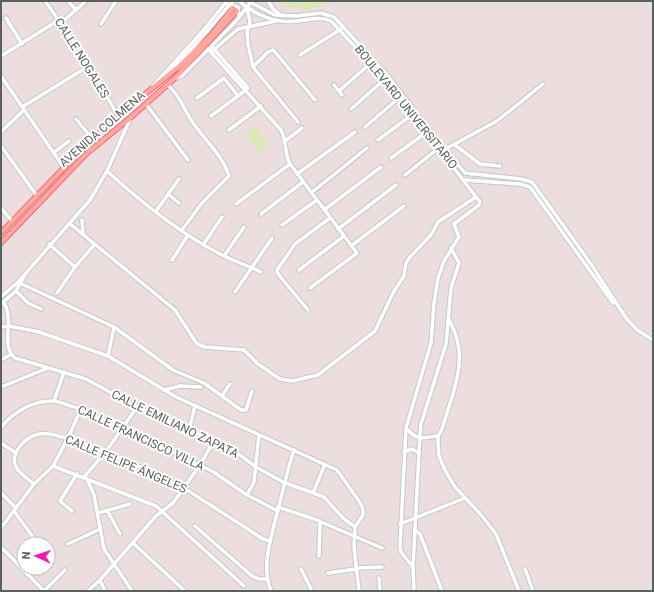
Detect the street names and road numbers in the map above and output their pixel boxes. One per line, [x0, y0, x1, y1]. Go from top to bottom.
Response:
street label: CALLE NOGALES [52, 15, 112, 101]
street label: BOULEVARD UNIVERSITARIO [352, 42, 460, 172]
street label: AVENIDA COLMENA [56, 88, 148, 170]
street label: CALLE EMILIANO ZAPATA [109, 387, 241, 461]
street label: CALLE FRANCISCO VILLA [76, 403, 207, 474]
street label: CALLE FELIPE ÁNGELES [63, 431, 189, 496]

